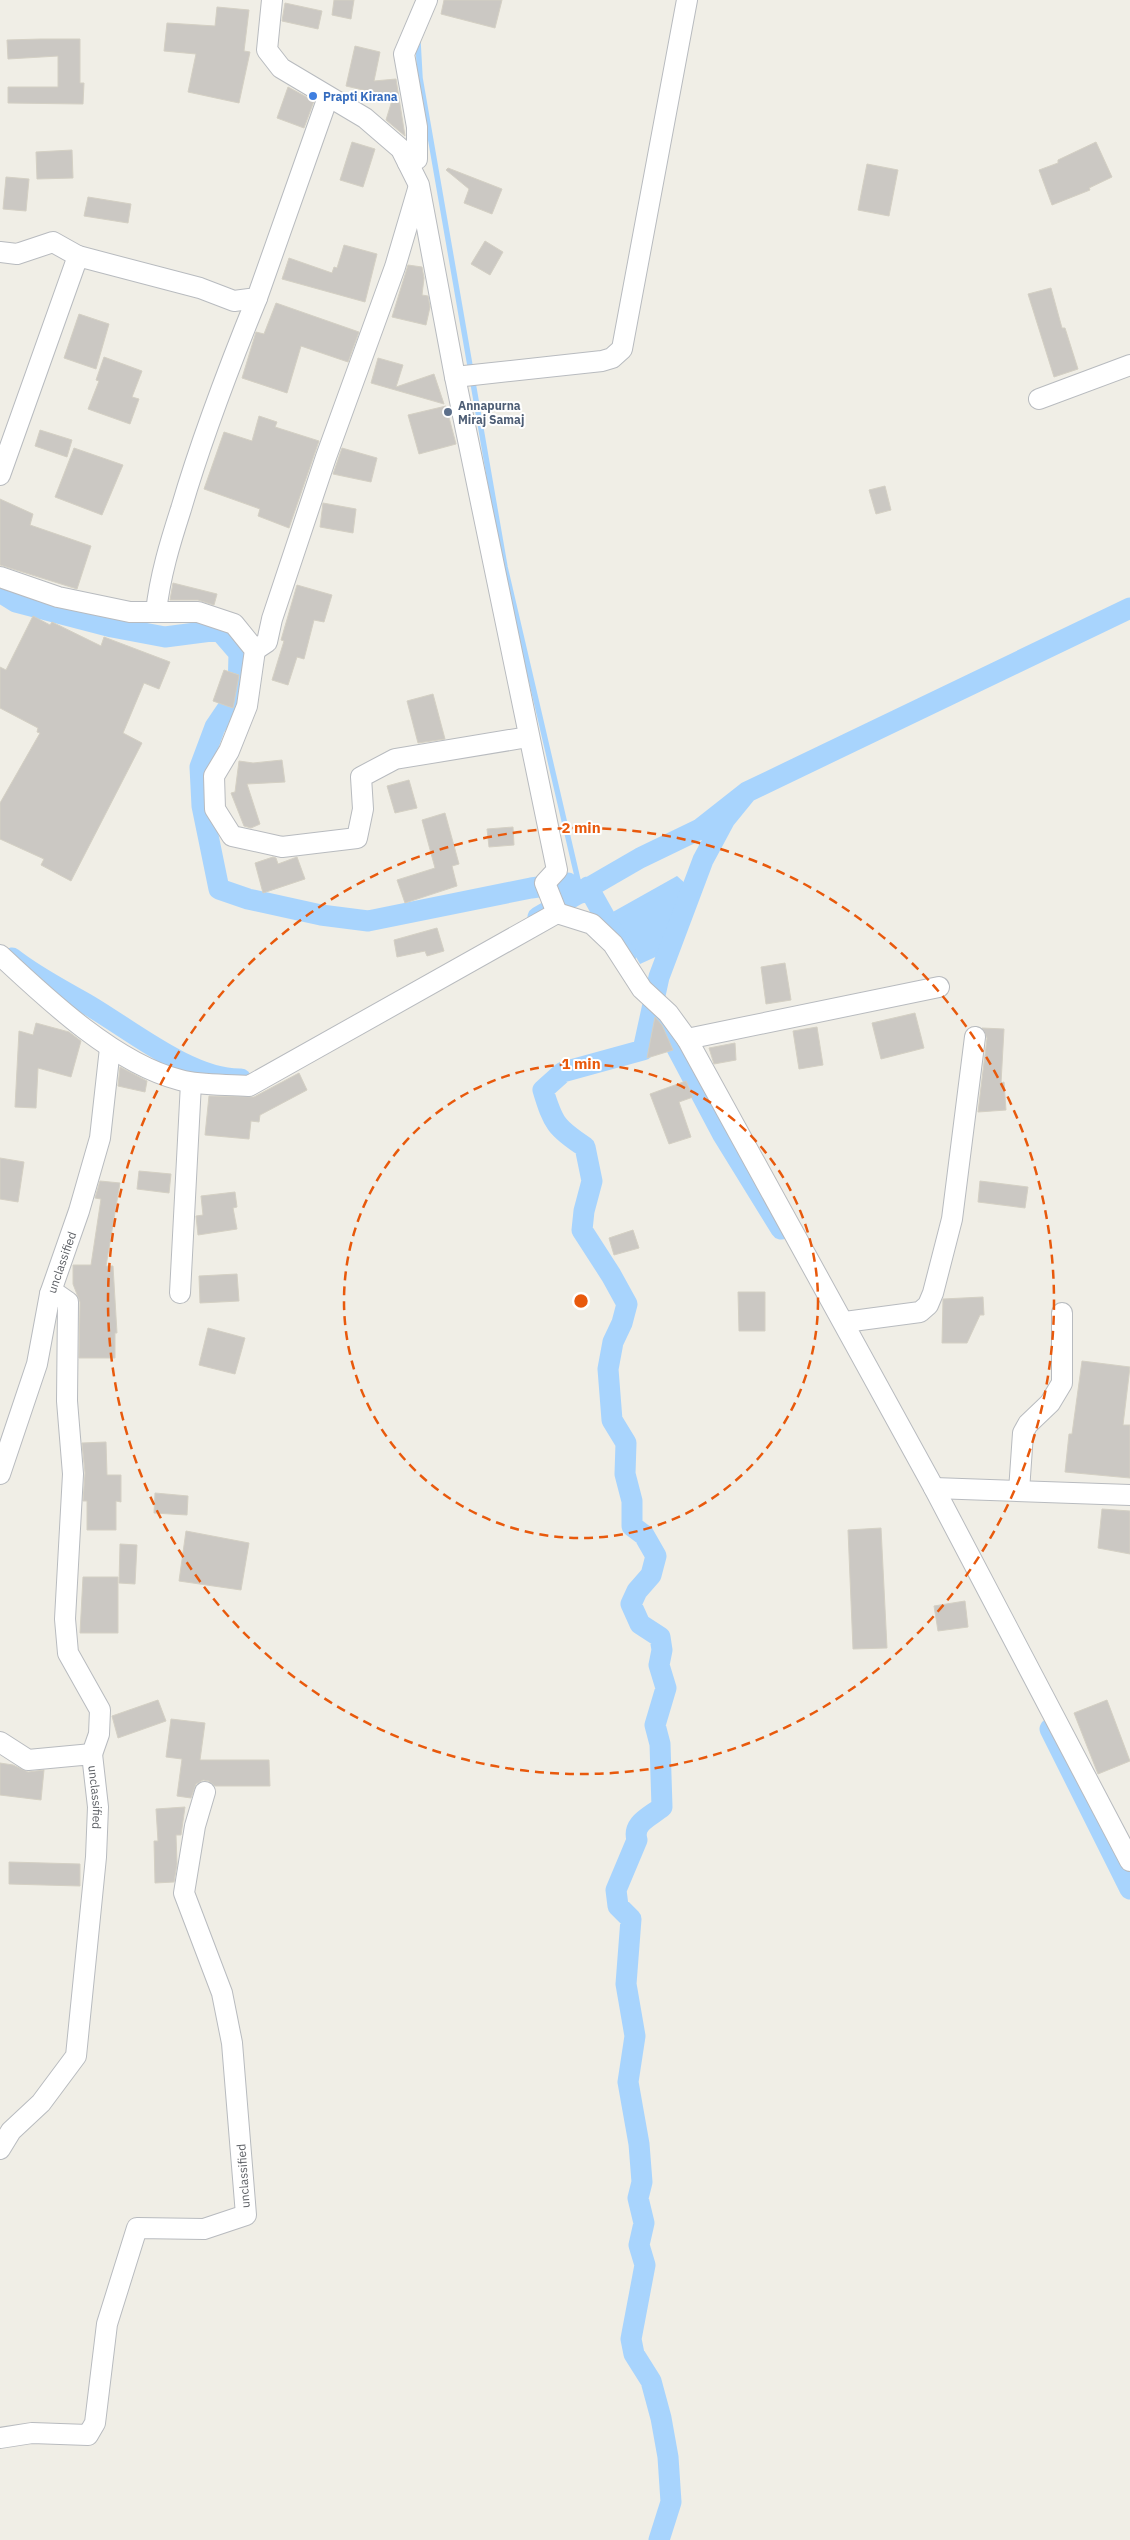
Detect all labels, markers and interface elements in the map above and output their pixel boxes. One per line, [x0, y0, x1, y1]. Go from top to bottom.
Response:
place label: Prapti Kirana [323, 89, 398, 104]
marker: Prapti Kirana [307, 90, 319, 102]
place label: Annapurna Miraj Samaj [458, 398, 524, 427]
marker: Annapurna Miraj Samaj [442, 406, 454, 418]
text: 2 min [561, 818, 601, 837]
text: 1 min [561, 1054, 601, 1073]
street label: unclassified [43, 1229, 79, 1295]
centre of rings [572, 1292, 590, 1310]
street label: unclassified [86, 1764, 106, 1830]
street label: unclassified [233, 2143, 253, 2209]

